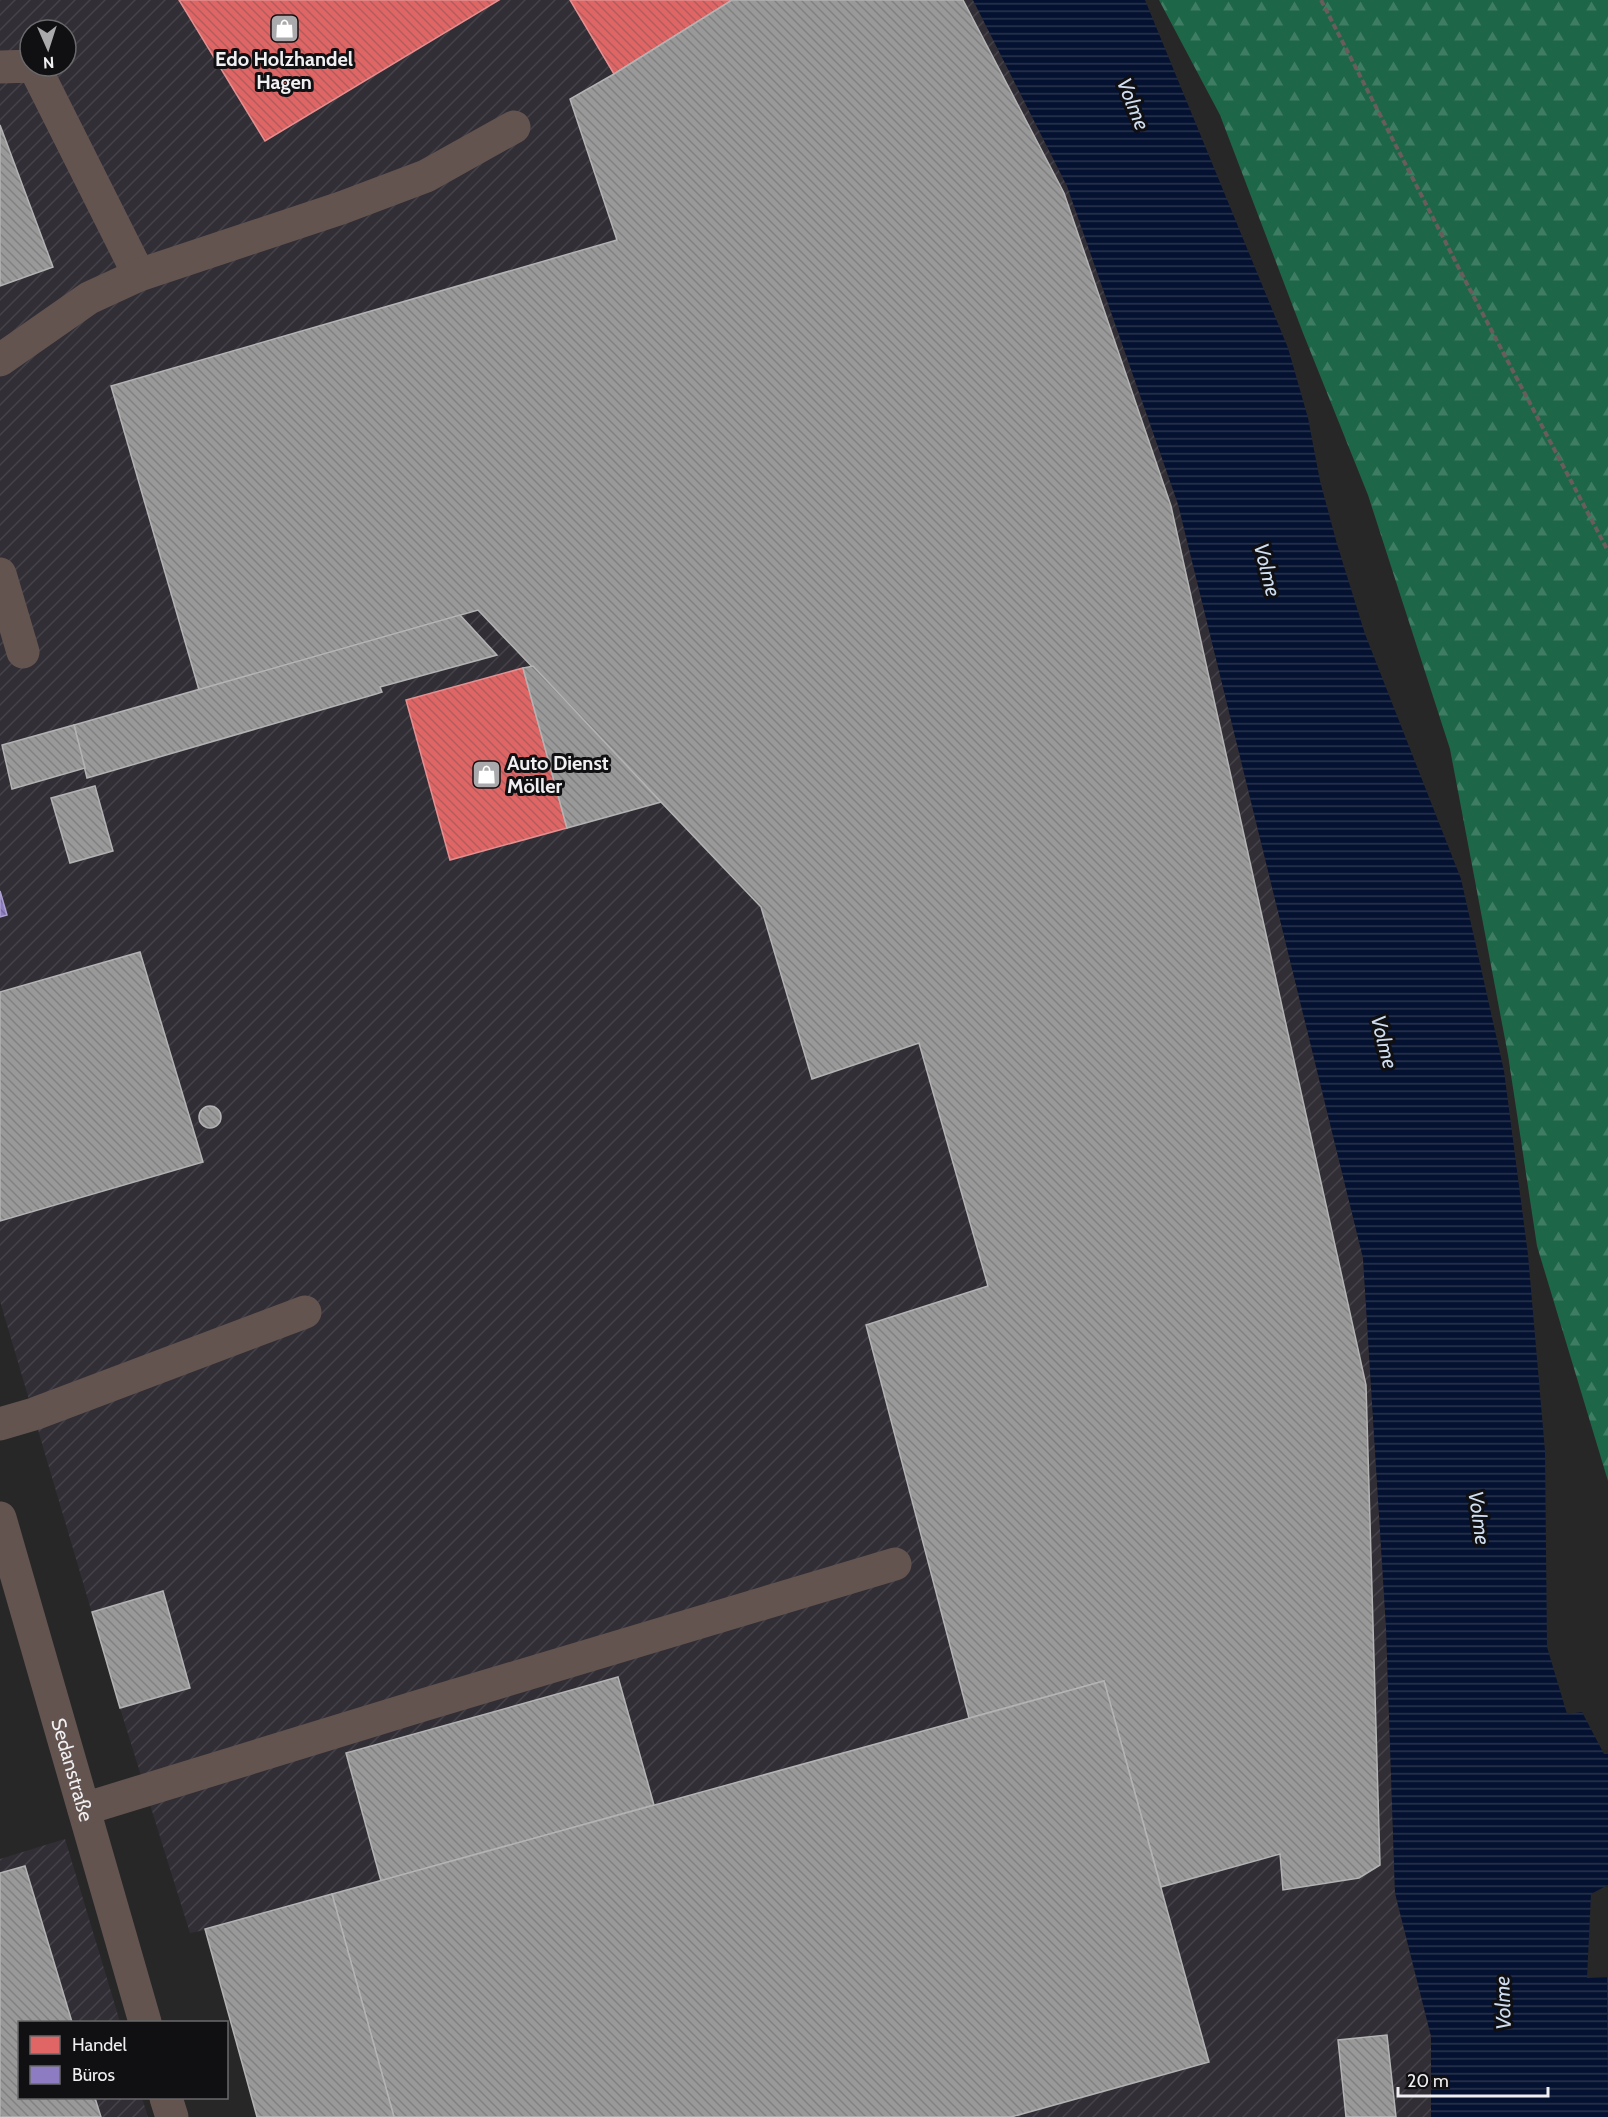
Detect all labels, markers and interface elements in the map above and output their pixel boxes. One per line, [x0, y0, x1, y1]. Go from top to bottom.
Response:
shop icon: Edo Holzhandel Hagen [268, 12, 300, 44]
north arrow [18, 18, 78, 78]
place label: Edo Holzhandel Hagen [215, 47, 353, 94]
text: N [43, 53, 55, 72]
water label: Volme [1112, 74, 1155, 134]
water label: Volme [1249, 541, 1286, 599]
place label: Auto Dienst Möller [507, 751, 609, 798]
shop icon: Auto Dienst Möller [470, 759, 502, 791]
water label: Volme [1366, 1013, 1403, 1071]
water label: Volme [1463, 1490, 1496, 1547]
street label: Sedanstraße [46, 1715, 99, 1824]
water label: Volme [1489, 1975, 1516, 2030]
legend [18, 2021, 228, 2099]
text: Handel [72, 2034, 127, 2056]
scale bar [1398, 2060, 1548, 2098]
text: Büros [72, 2064, 115, 2086]
text: 20 m [1407, 2070, 1449, 2092]

